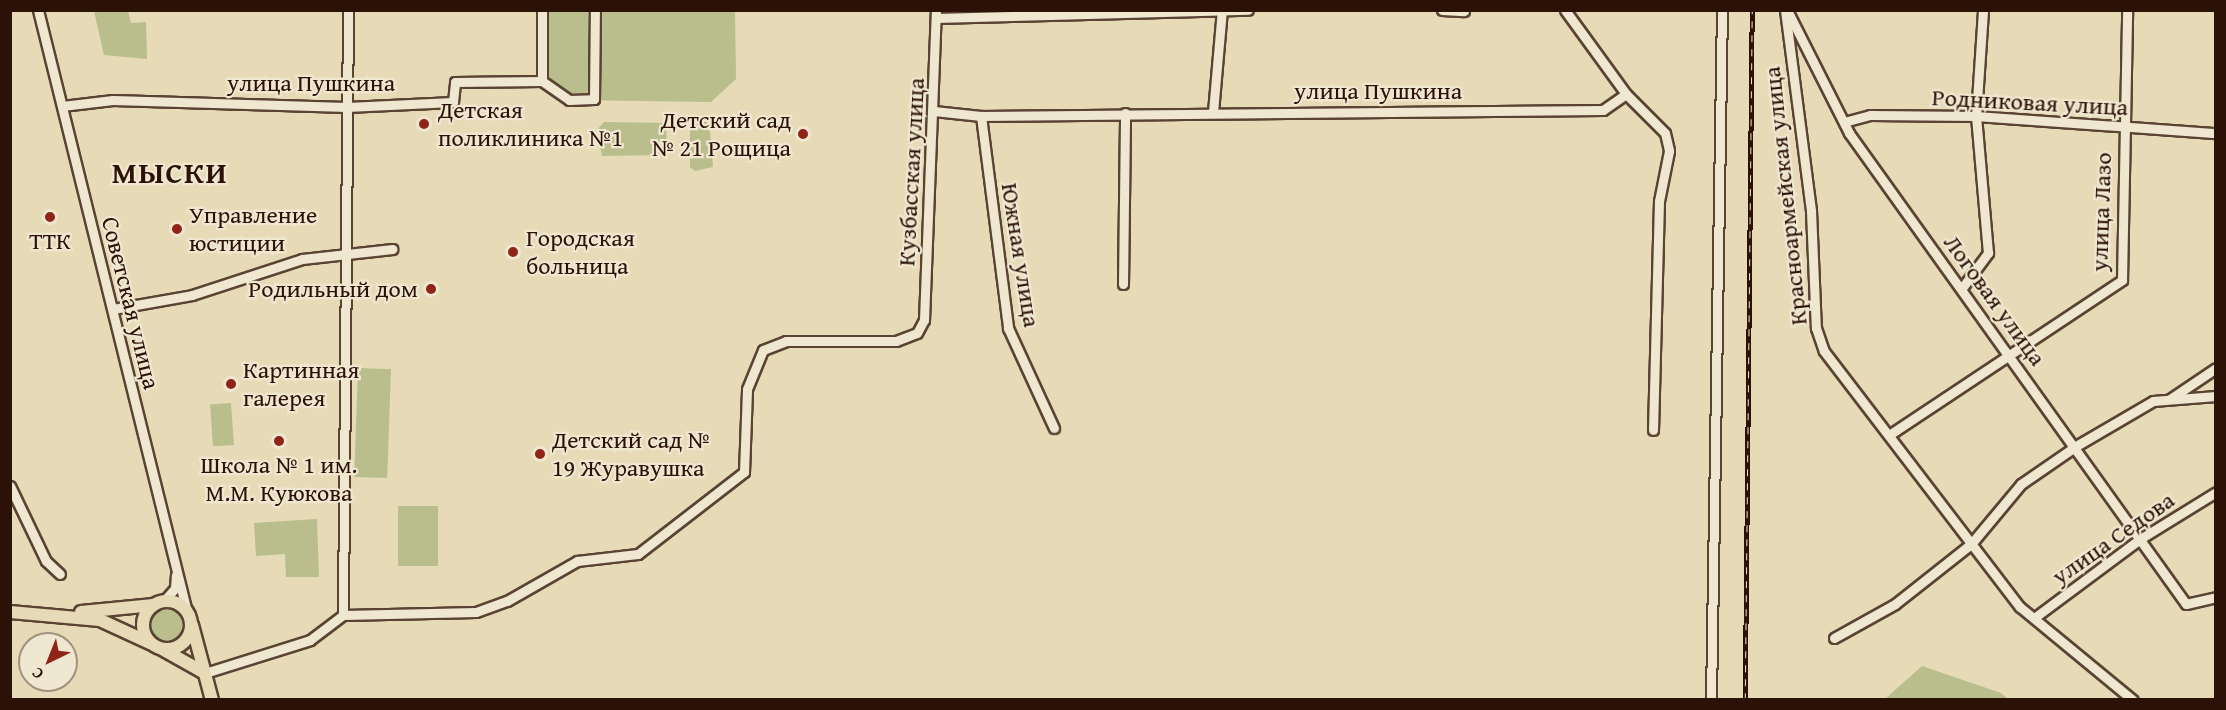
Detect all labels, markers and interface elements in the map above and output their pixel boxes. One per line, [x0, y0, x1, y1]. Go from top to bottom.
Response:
street label: Красноармейская улица [1757, 65, 1813, 327]
street label: улица Пушкина [227, 69, 395, 97]
street label: Кузбасская улица [892, 77, 930, 267]
street label: улица Пушкина [1294, 77, 1462, 105]
street label: Родниковая улица [1931, 82, 2129, 122]
place label: Детская поликлиника №1 [438, 96, 623, 152]
place label: Детский сад № 21 Рощица [652, 106, 791, 162]
marker: Детская поликлиника №1 [415, 115, 433, 133]
marker: Детский сад № 21 Рощица [796, 127, 810, 141]
street label: улица Лазо [2085, 152, 2117, 272]
district label: МЫСКИ [112, 154, 228, 190]
street label: Южная улица [995, 181, 1047, 329]
place label: Управление юстиции [189, 201, 317, 257]
marker: ТТК [43, 210, 57, 224]
street label: Советская улица [96, 214, 166, 392]
marker: Управление юстиции [170, 222, 184, 236]
place label: Городская больница [526, 224, 635, 280]
place label: ТТК [29, 227, 71, 255]
street label: Логовая улица [1938, 229, 2052, 371]
marker: Городская больница [504, 243, 522, 261]
place label: Родильный дом [248, 275, 418, 303]
marker: Родильный дом [422, 280, 440, 298]
place label: Картинная галерея [243, 356, 359, 412]
marker: Картинная галерея [224, 377, 238, 391]
place label: Детский сад № 19 Журавушка [552, 426, 710, 482]
marker: Школа № 1 им. М.М. Куюкова [272, 434, 286, 448]
marker: Детский сад № 19 Журавушка [533, 447, 547, 461]
place label: Школа № 1 им. М.М. Куюкова [201, 451, 357, 507]
street label: улица Седова [2046, 485, 2180, 591]
north arrow [18, 632, 78, 692]
text: С [26, 662, 49, 686]

